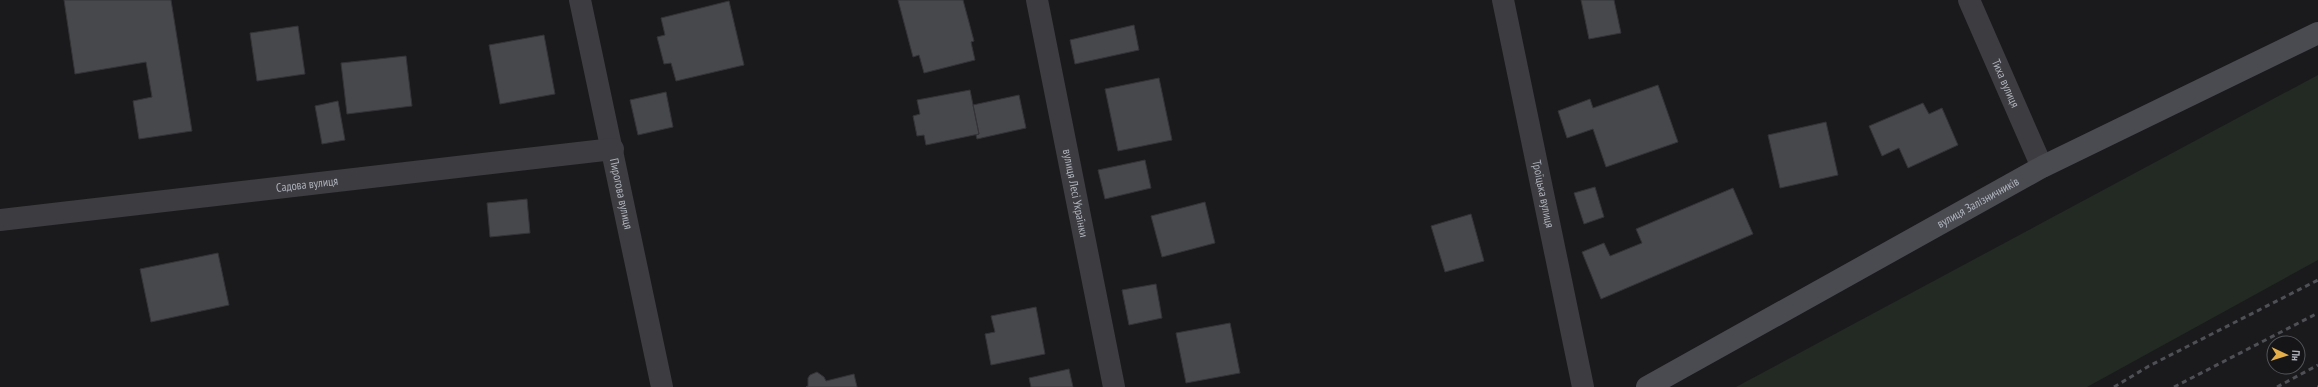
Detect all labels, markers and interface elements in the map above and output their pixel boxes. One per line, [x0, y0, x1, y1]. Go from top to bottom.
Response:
street label: Тиха вулиця [1989, 57, 2023, 110]
street label: вулиця Лесі Українки [1060, 148, 1092, 238]
street label: Пирогова вулиця [607, 157, 636, 231]
street label: Троїцька вулиця [1529, 159, 1558, 229]
street label: Садова вулиця [275, 173, 339, 195]
street label: вулиця Залізничників [1934, 173, 2022, 231]
north arrow [2266, 335, 2306, 375]
text: Пн [2289, 350, 2303, 362]

